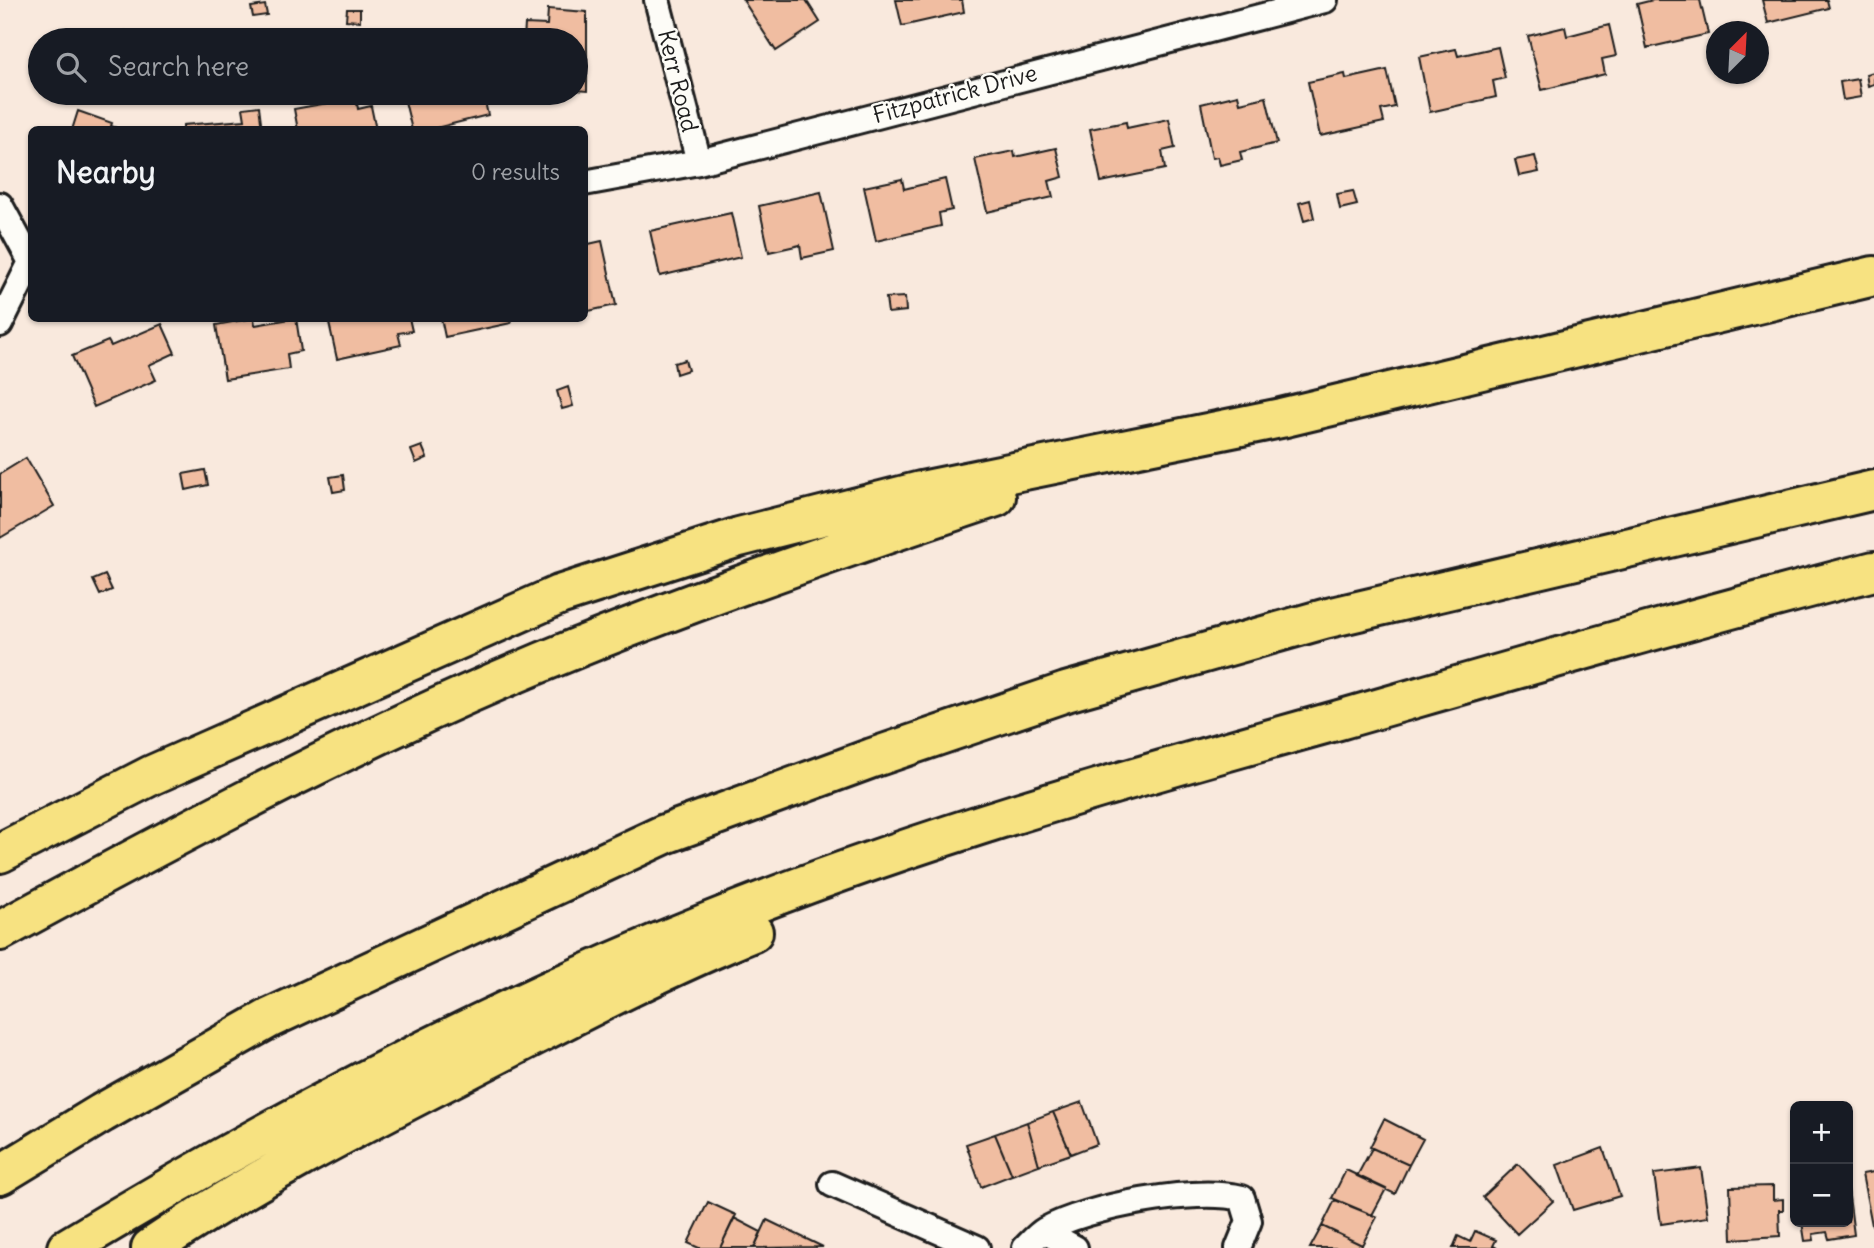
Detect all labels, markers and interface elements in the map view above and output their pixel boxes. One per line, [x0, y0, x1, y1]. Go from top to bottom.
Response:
north arrow [1706, 21, 1769, 84]
street label: Kerr Road [652, 27, 705, 135]
search box [28, 28, 588, 105]
icon: search [52, 48, 90, 86]
text: Search here [108, 50, 249, 83]
street label: Fitzpatrick Drive [870, 58, 1040, 129]
text: Nearby [56, 153, 156, 191]
text: 0 results [471, 157, 560, 186]
map controls [1790, 1101, 1853, 1227]
button: + [1790, 1101, 1853, 1164]
button: − [1790, 1164, 1853, 1227]

